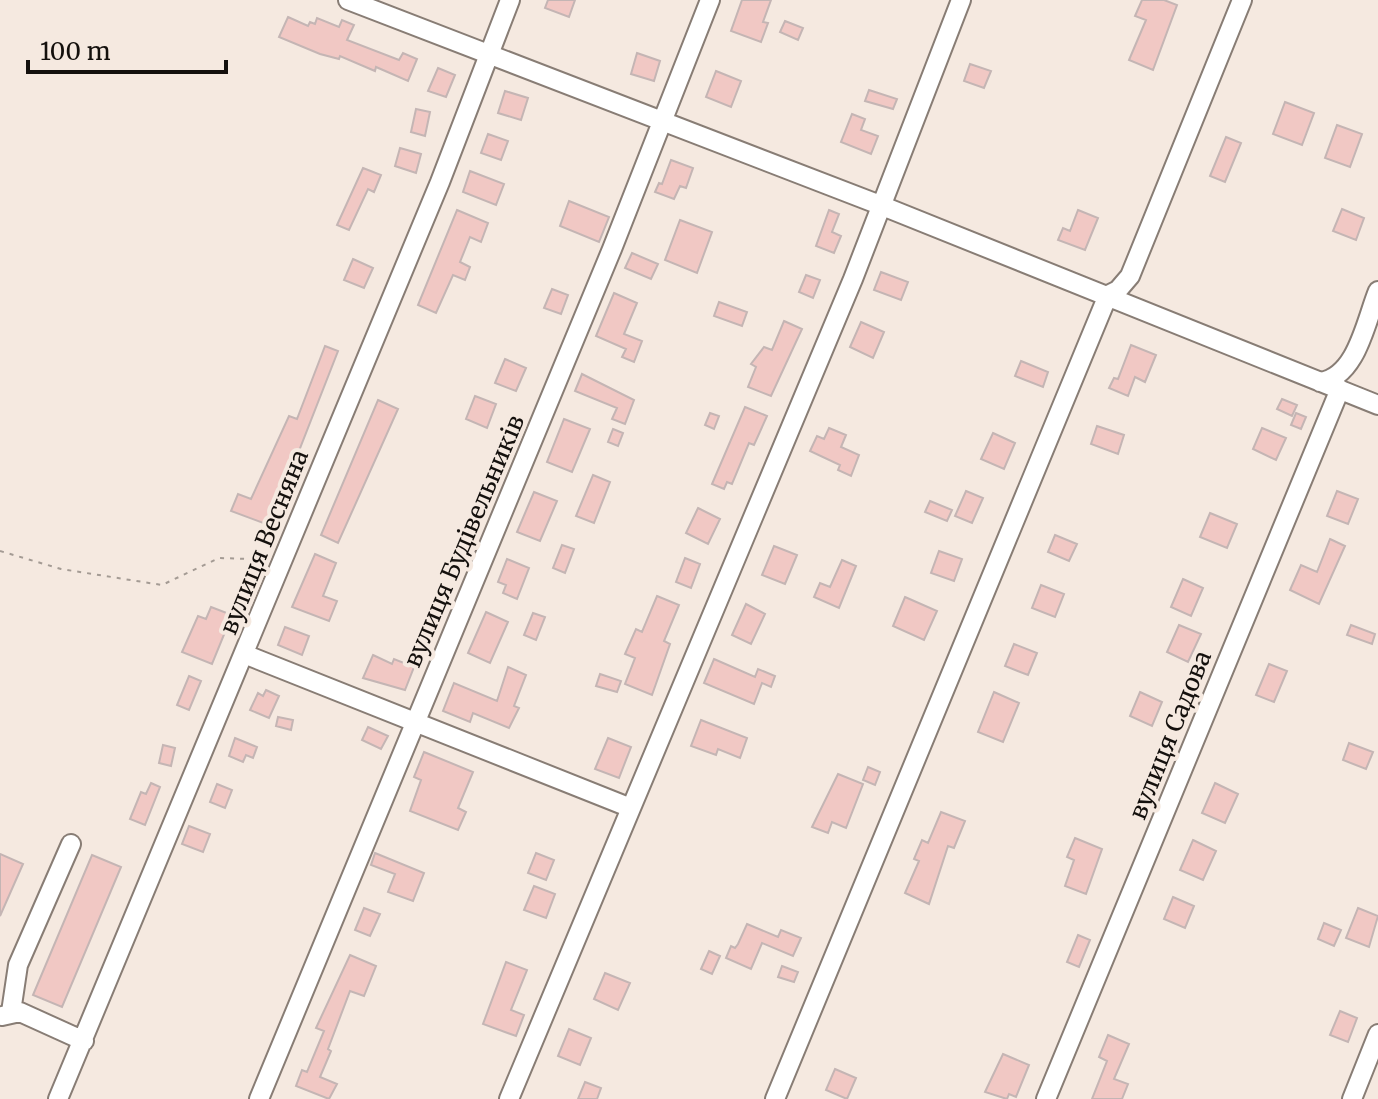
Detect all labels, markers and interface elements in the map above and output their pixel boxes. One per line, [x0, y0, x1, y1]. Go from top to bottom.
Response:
scale bar [28, 24, 226, 74]
text: 100 m [40, 36, 111, 67]
street label: вулиця Будівельників [397, 410, 531, 672]
street label: вулиця Весняна [213, 445, 315, 639]
street label: вулиця Садова [1122, 646, 1218, 824]

